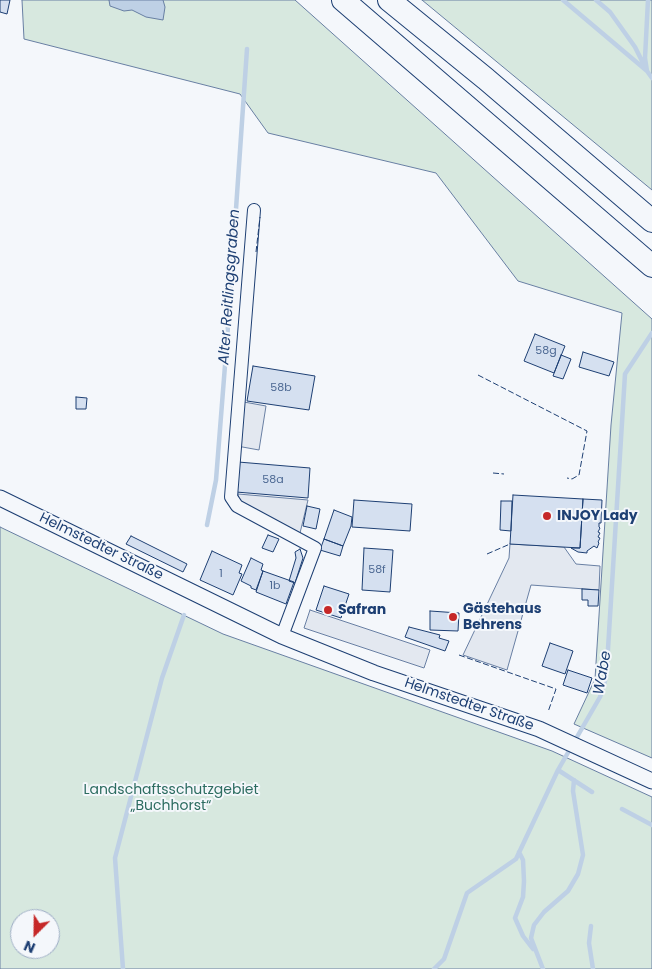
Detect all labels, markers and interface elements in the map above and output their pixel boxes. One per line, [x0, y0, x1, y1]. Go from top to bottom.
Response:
water label: Alter Reitlingsgraben [216, 209, 244, 365]
house number: 58g [535, 344, 557, 358]
house number: 58b [270, 381, 292, 395]
house number: 58a [262, 473, 284, 487]
place label: INJOY Lady [557, 508, 638, 524]
street label: Helmstedter Straße [36, 510, 166, 584]
marker: INJOY Lady [541, 510, 553, 522]
house number: 58f [368, 563, 386, 577]
house number: 1 [219, 567, 223, 581]
house number: 1b [270, 579, 280, 593]
place label: Gästehaus Behrens [463, 601, 541, 634]
place label: Safran [338, 602, 386, 618]
marker: Safran [322, 604, 334, 616]
marker: Gästehaus Behrens [447, 611, 459, 623]
water label: Wabe [590, 650, 616, 696]
street label: Helmstedter Straße [402, 675, 536, 735]
park label: Landschaftsschutzgebiet „Buchhorst“ [83, 782, 259, 814]
north arrow [10, 909, 60, 959]
text: N [21, 936, 38, 958]

